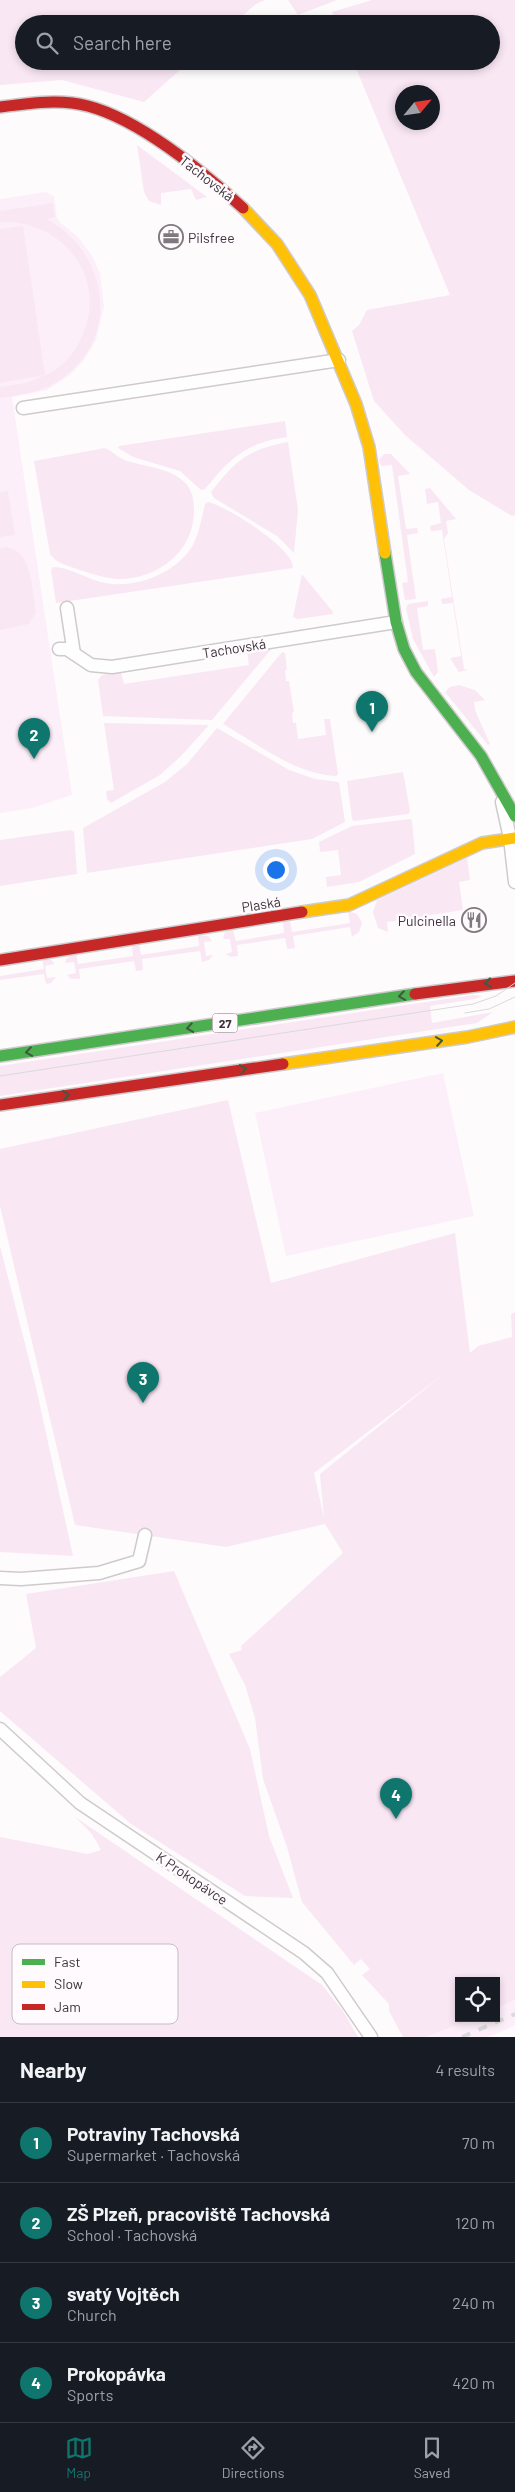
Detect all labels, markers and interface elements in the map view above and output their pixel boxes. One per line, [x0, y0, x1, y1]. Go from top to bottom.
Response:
search box [15, 15, 500, 70]
icon: search [33, 29, 61, 57]
text: Search here [73, 31, 172, 54]
north arrow [395, 85, 440, 130]
street label: Tachovská [177, 152, 237, 204]
office icon: Pilsfree [158, 224, 184, 250]
place label: Pilsfree [188, 229, 235, 246]
street label: Tachovská [201, 635, 267, 661]
pin: 1 [356, 691, 388, 732]
pin: 2 [18, 718, 50, 759]
your location [263, 857, 289, 883]
street label: Plaská [240, 893, 282, 915]
restaurant icon: Pulcinella [461, 907, 487, 933]
place label: Pulcinella [398, 912, 456, 929]
one-way arrow [484, 977, 492, 988]
one-way arrow [398, 990, 407, 1000]
road number: 27 [212, 1014, 238, 1032]
one-way arrow [185, 1022, 193, 1033]
one-way arrow [434, 1037, 443, 1047]
one-way arrow [25, 1046, 33, 1057]
one-way arrow [239, 1065, 247, 1075]
one-way arrow [61, 1091, 70, 1101]
pin: 3 [127, 1362, 159, 1403]
pin: 4 [380, 1778, 412, 1819]
street label: K Prokopávce [153, 1848, 231, 1908]
legend [12, 1944, 178, 2024]
text: Fast [54, 1953, 80, 1970]
text: Slow [54, 1975, 83, 1992]
map controls [455, 1977, 500, 2022]
button: locate [455, 1977, 500, 2022]
text: Jam [54, 1998, 81, 2015]
text: Nearby [20, 2057, 86, 2082]
text: 4 results [435, 2060, 495, 2079]
text: Potraviny Tachovská [67, 2122, 240, 2145]
text: 1 [33, 2133, 39, 2152]
text: 70 m [462, 2133, 495, 2152]
text: Supermarket · Tachovská [67, 2145, 240, 2164]
text: ZŠ Plzeň, pracoviště Tachovská [67, 2202, 330, 2225]
text: 2 [32, 2213, 40, 2232]
text: 120 m [455, 2213, 495, 2232]
text: School · Tachovská [67, 2225, 197, 2244]
text: svatý Vojtěch [67, 2282, 180, 2305]
text: 3 [32, 2293, 40, 2312]
text: 240 m [452, 2293, 495, 2312]
text: Church [67, 2305, 117, 2324]
text: Prokopávka [67, 2362, 166, 2385]
text: 4 [31, 2373, 41, 2392]
text: 420 m [452, 2373, 495, 2392]
text: Sports [67, 2385, 113, 2404]
tab: Map [65, 2434, 93, 2481]
tab: Directions [222, 2434, 284, 2481]
tab: Saved [414, 2434, 450, 2481]

